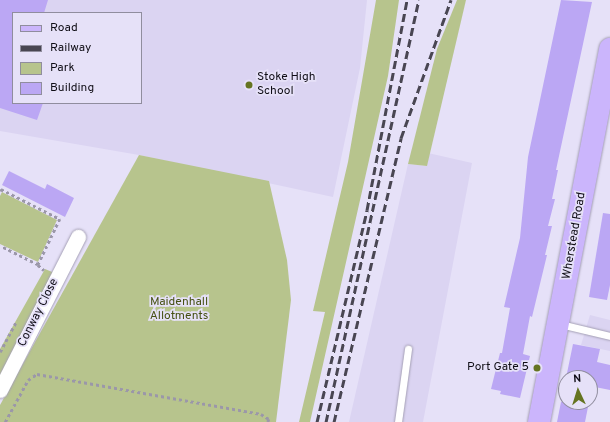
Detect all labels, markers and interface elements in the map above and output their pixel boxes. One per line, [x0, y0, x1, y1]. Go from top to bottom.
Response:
legend [12, 12, 142, 104]
text: Road [50, 20, 78, 36]
text: Railway [50, 40, 91, 56]
text: Park [50, 60, 75, 76]
place label: Stoke High School [257, 71, 315, 99]
text: Building [50, 80, 94, 96]
marker: Stoke High School [244, 80, 254, 90]
street label: Wherstead Road [560, 191, 590, 281]
street label: Conway Close [16, 277, 62, 349]
park label: Maidenhall Allotments [150, 296, 208, 324]
place label: Port Gate 5 [467, 361, 529, 375]
marker: Port Gate 5 [532, 363, 542, 373]
north arrow [558, 370, 598, 410]
text: N [573, 372, 582, 386]

